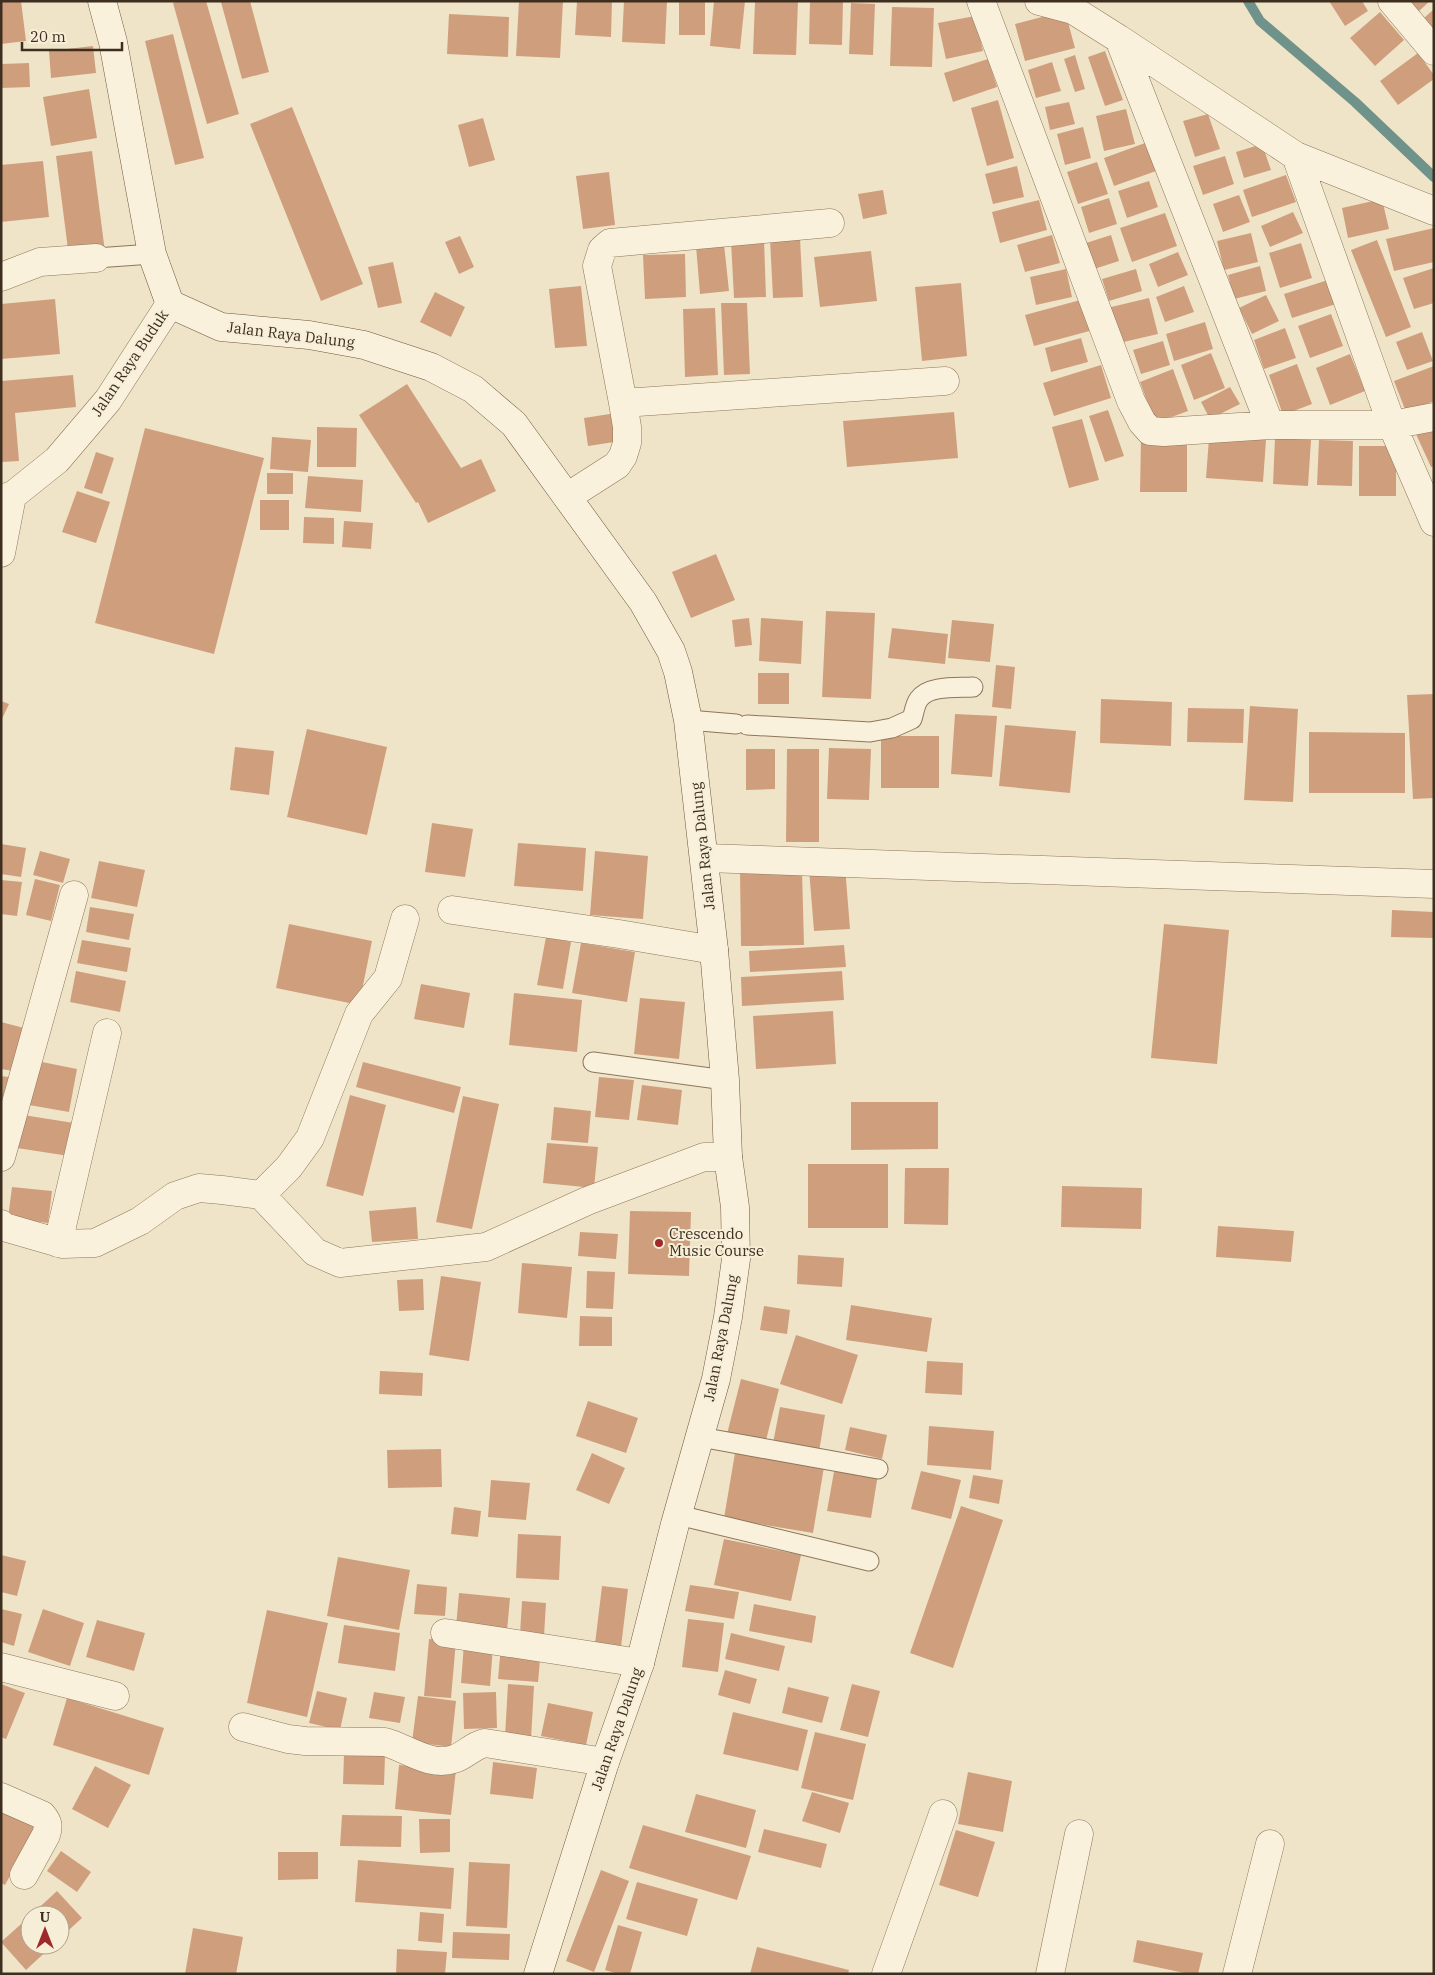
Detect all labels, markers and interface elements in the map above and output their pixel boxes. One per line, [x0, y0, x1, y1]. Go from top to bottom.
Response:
scale bar [22, 20, 122, 52]
text: 20 m [30, 27, 66, 46]
street label: Jalan Raya Buduk [87, 306, 172, 420]
street label: Jalan Raya Dalung [226, 317, 356, 352]
street label: Jalan Raya Dalung [686, 781, 719, 911]
place label: Crescendo Music Course [669, 1224, 764, 1260]
marker: Crescendo Music Course [653, 1237, 665, 1249]
street label: Jalan Raya Dalung [699, 1273, 742, 1403]
street label: Jalan Raya Dalung [587, 1665, 646, 1793]
north arrow [20, 1905, 70, 1955]
text: U [40, 1908, 51, 1926]

